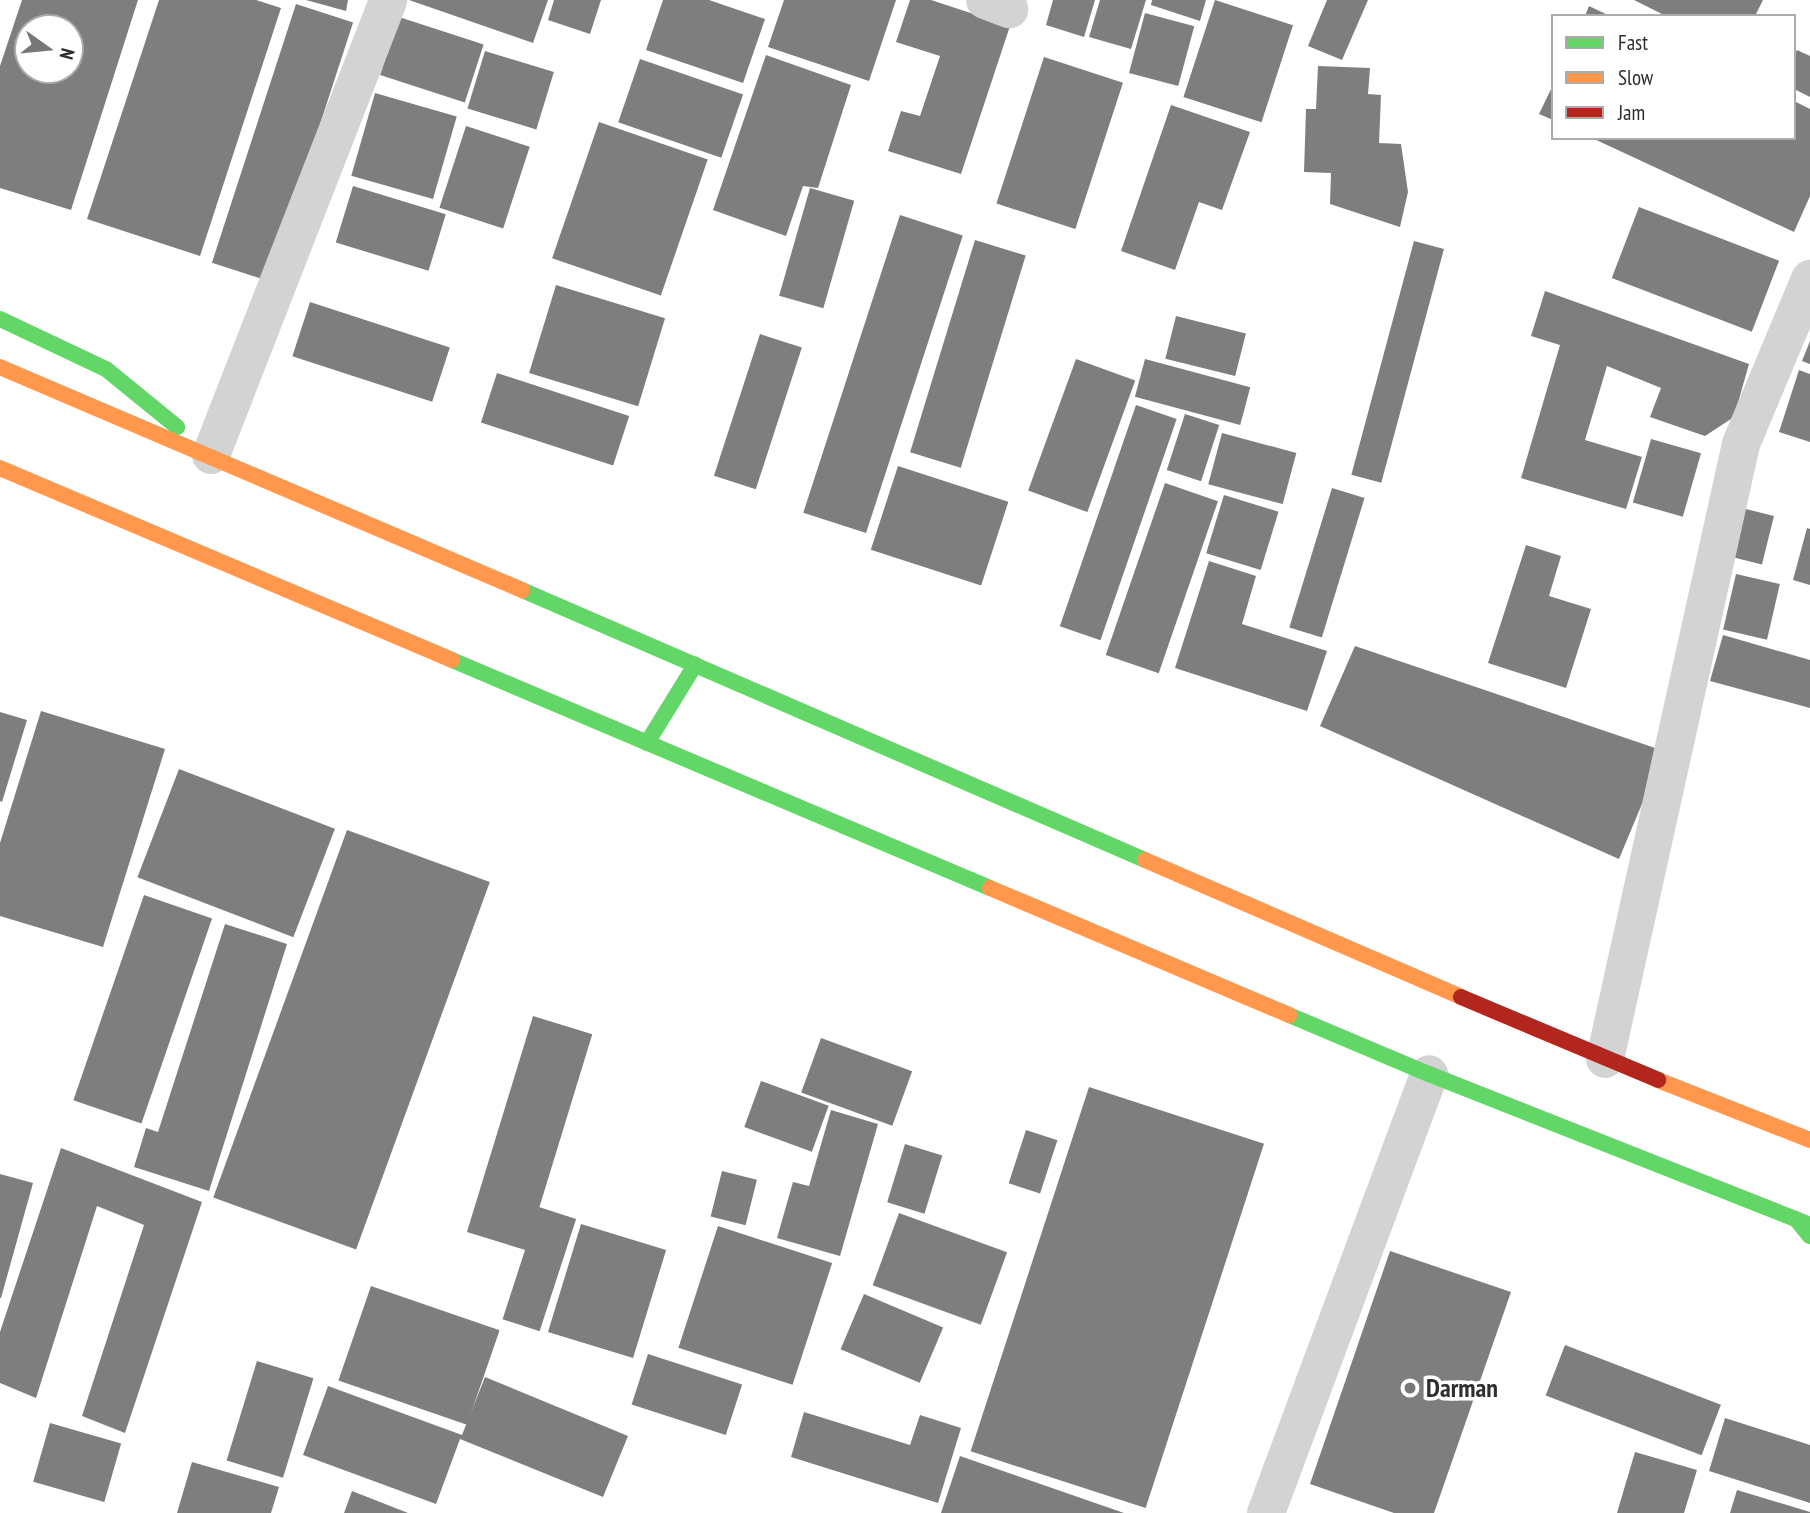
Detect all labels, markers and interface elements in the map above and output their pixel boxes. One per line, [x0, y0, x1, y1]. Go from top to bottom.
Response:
north arrow [14, 14, 84, 84]
legend [1551, 14, 1796, 140]
text: Fast [1618, 29, 1648, 56]
text: N [54, 46, 80, 62]
text: Slow [1618, 64, 1653, 91]
text: Jam [1618, 99, 1645, 126]
place label: Darman [1426, 1372, 1498, 1404]
marker: Darman [1400, 1378, 1420, 1398]

